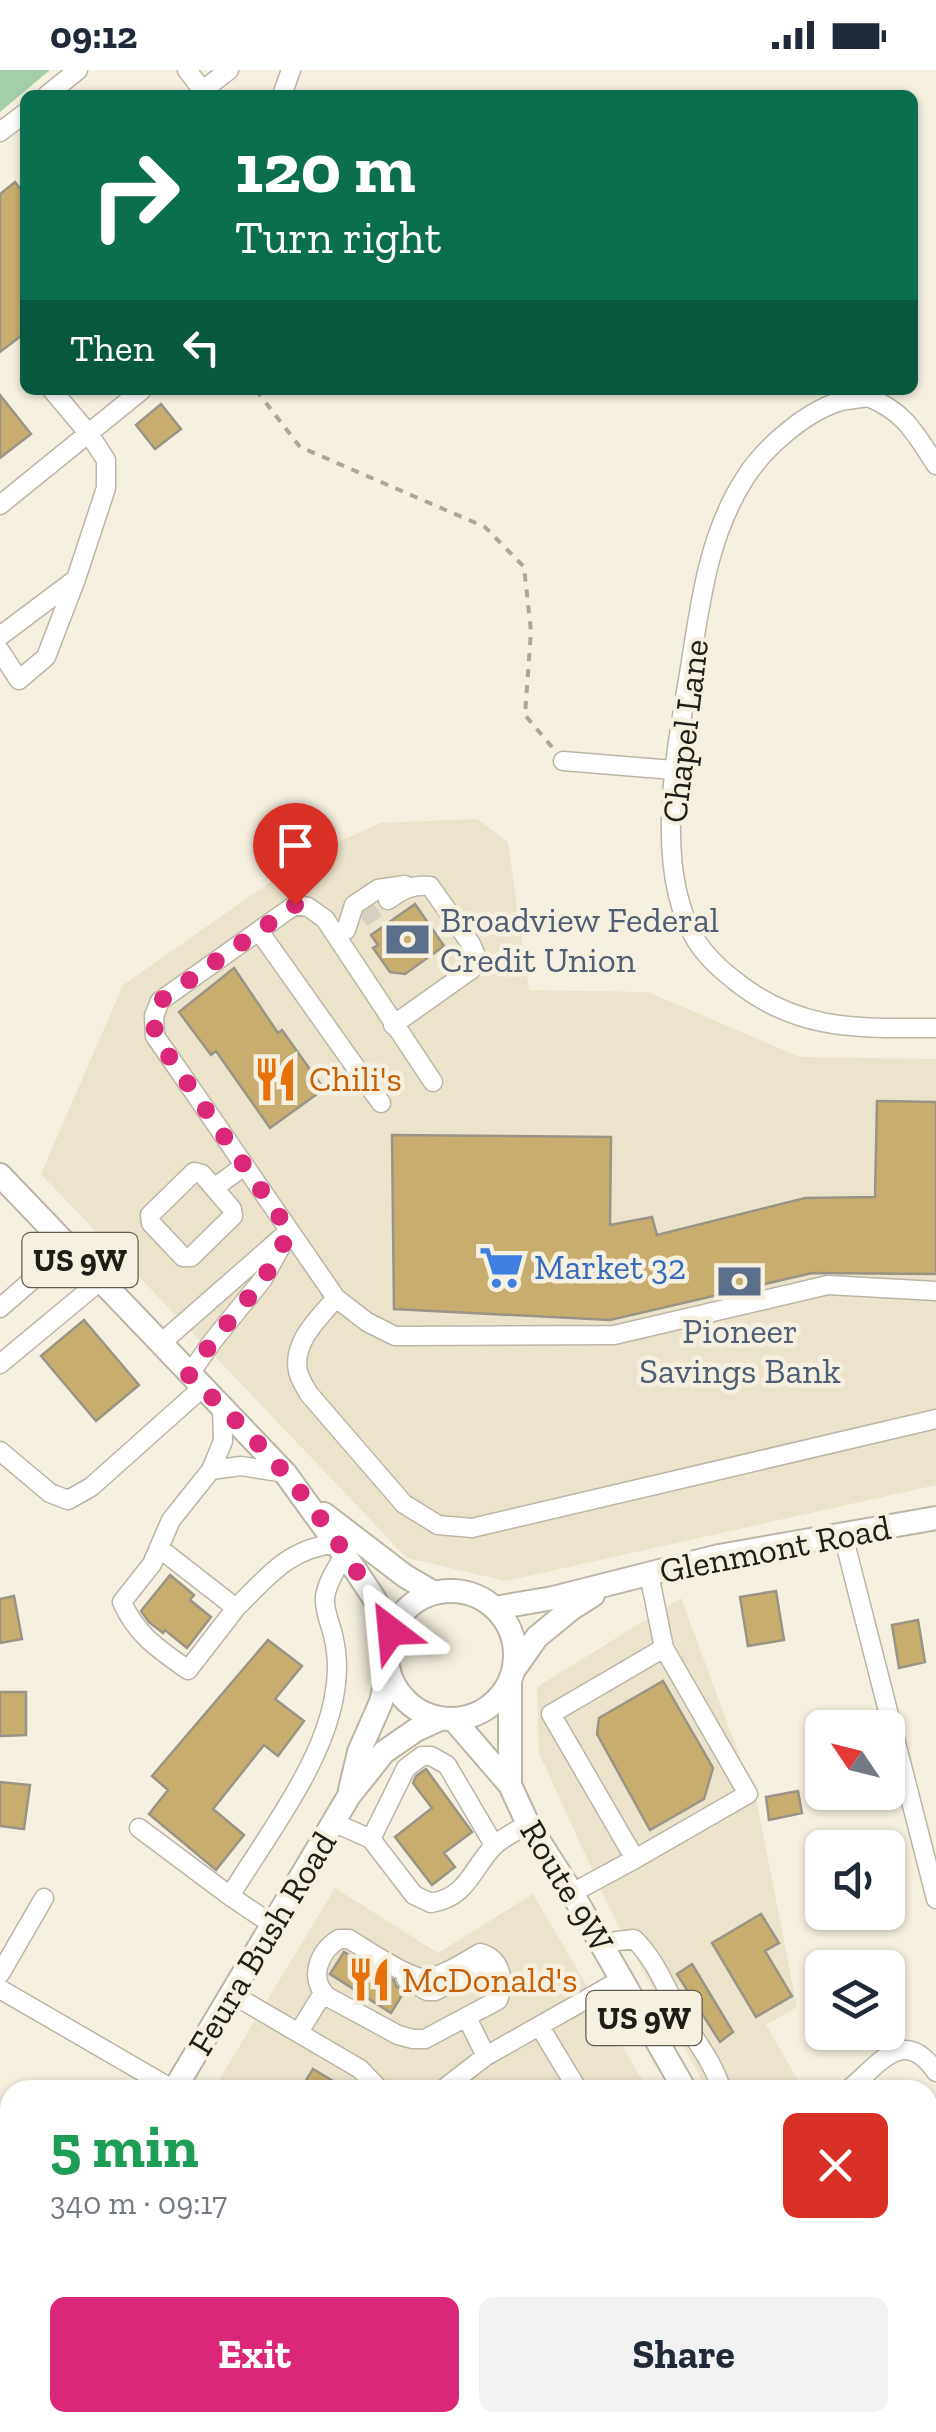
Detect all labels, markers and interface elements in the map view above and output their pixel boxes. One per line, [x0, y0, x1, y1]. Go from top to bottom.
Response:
text: 09:12 [50, 12, 137, 58]
text: 120 m [235, 126, 416, 210]
icon: right [70, 130, 200, 260]
text: Turn right [235, 211, 441, 265]
icon: left [174, 320, 229, 375]
text: Then [70, 325, 154, 371]
street label: Chapel Lane [653, 637, 717, 825]
pin [253, 803, 338, 906]
icon: arrive [268, 818, 323, 873]
place label: Broadview Federal Credit Union [440, 899, 719, 981]
bank icon: Broadview Federal Credit Union [383, 916, 431, 964]
restaurant icon: Chili's [252, 1055, 300, 1103]
place label: Chili's [309, 1058, 402, 1100]
road number: US 9W [22, 1233, 138, 1287]
supermarket icon: Market 32 [477, 1243, 525, 1291]
place label: Market 32 [534, 1246, 686, 1288]
bank icon: Pioneer Savings Bank [716, 1257, 764, 1305]
place label: Pioneer Savings Bank [639, 1310, 841, 1392]
street label: Glenmont Road [656, 1506, 894, 1592]
position arrow [339, 1579, 443, 1683]
north arrow [805, 1710, 905, 1810]
map controls [805, 1710, 905, 2050]
street label: Route 9W [511, 1813, 623, 1960]
street label: Feura Bush Road [179, 1824, 345, 2062]
button: sound [805, 1830, 905, 1930]
button: layers [805, 1950, 905, 2050]
restaurant icon: McDonald's [345, 1956, 393, 2004]
place label: McDonald's [402, 1959, 578, 2001]
road number: US 9W [586, 1991, 702, 2045]
text: 5 min [50, 2110, 199, 2182]
button: close [783, 2113, 888, 2218]
text: 340 m · 09:17 [50, 2184, 227, 2222]
button: Exit [50, 2297, 459, 2412]
button: Share [479, 2297, 888, 2412]

